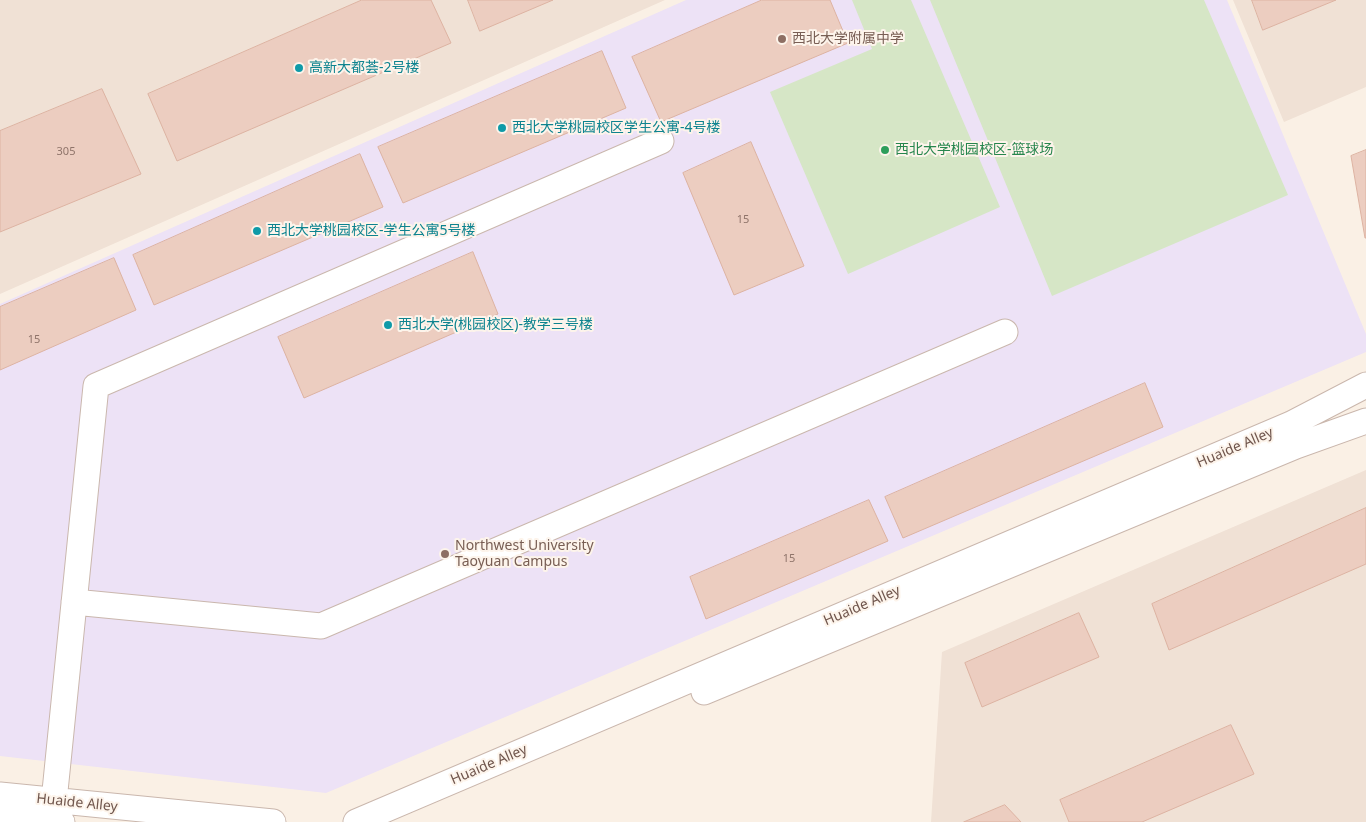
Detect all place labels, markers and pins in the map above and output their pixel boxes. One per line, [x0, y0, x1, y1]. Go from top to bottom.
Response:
place label: 西北大学附属中学 [792, 31, 904, 47]
marker: 西北大学附属中学 [776, 33, 788, 45]
place label: 高新大都荟-2号楼 [309, 60, 420, 76]
marker: 高新大都荟-2号楼 [293, 62, 305, 74]
place label: 西北大学桃园校区学生公寓-4号楼 [512, 120, 721, 136]
marker: 西北大学桃园校区学生公寓-4号楼 [496, 122, 508, 134]
place label: 西北大学桃园校区-篮球场 [895, 142, 1054, 158]
marker: 西北大学桃园校区-篮球场 [879, 144, 891, 156]
place label: 西北大学桃园校区-学生公寓5号楼 [267, 223, 476, 239]
marker: 西北大学桃园校区-学生公寓5号楼 [251, 225, 263, 237]
place label: 西北大学(桃园校区)-教学三号楼 [398, 317, 593, 333]
marker: 西北大学(桃园校区)-教学三号楼 [382, 319, 394, 331]
place label: Northwest University Taoyuan Campus [455, 538, 594, 570]
marker: Northwest University Taoyuan Campus [439, 548, 451, 560]

